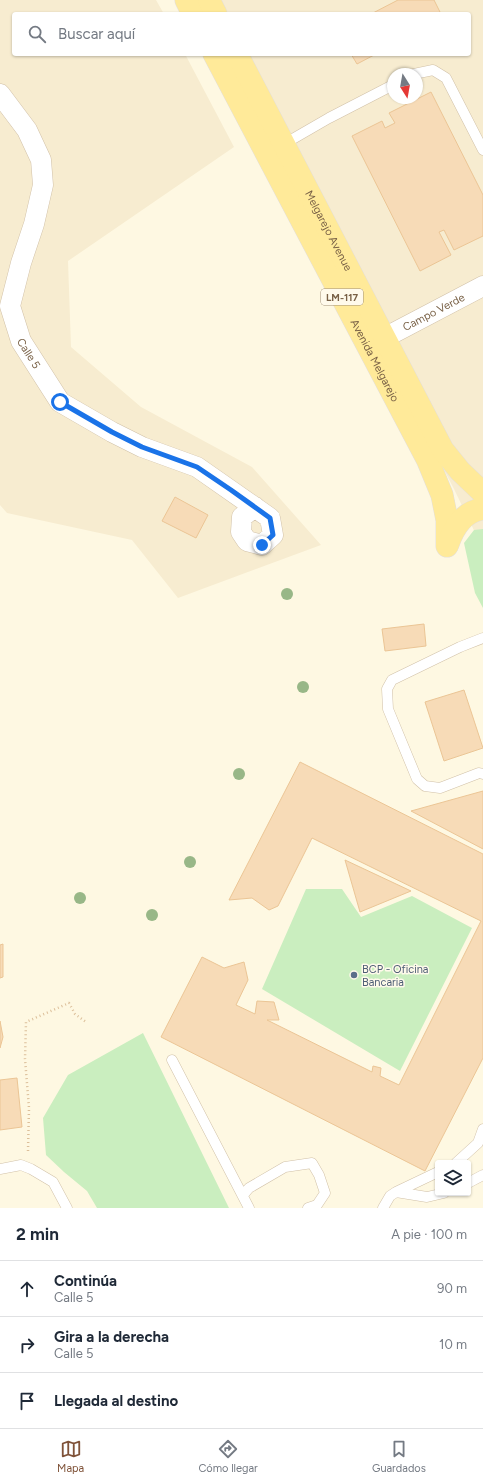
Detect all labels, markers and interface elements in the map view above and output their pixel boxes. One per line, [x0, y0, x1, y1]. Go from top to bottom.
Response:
search box [12, 12, 471, 56]
icon: search [26, 23, 48, 45]
text: Buscar aquí [58, 25, 135, 43]
north arrow [387, 68, 423, 104]
street label: Melgarejo Avenue [303, 188, 355, 273]
road number: LM-117 [321, 289, 363, 305]
street label: Campo Verde [400, 290, 467, 334]
street label: Avenida Melgarejo [348, 317, 402, 404]
street label: Calle 5 [14, 336, 43, 371]
route start [51, 393, 69, 411]
route end [253, 536, 271, 554]
place label: BCP - Oficina Bancaria [362, 963, 428, 989]
marker: BCP - Oficina Bancaria [349, 970, 359, 980]
map controls [435, 1160, 471, 1196]
button: layers [435, 1160, 471, 1196]
text: 2 min [16, 1224, 59, 1244]
text: A pie · 100 m [391, 1227, 467, 1242]
text: Continúa [54, 1272, 117, 1290]
icon: ahead [16, 1278, 38, 1300]
text: 90 m [437, 1281, 467, 1296]
text: Calle 5 [54, 1290, 94, 1305]
text: Gira a la derecha [54, 1328, 169, 1346]
icon: right [16, 1334, 38, 1356]
text: 10 m [439, 1337, 467, 1352]
text: Calle 5 [54, 1346, 94, 1361]
icon: arrive [16, 1390, 38, 1412]
text: Llegada al destino [54, 1392, 178, 1410]
tab: Mapa [57, 1438, 84, 1475]
tab: Cómo llegar [198, 1438, 258, 1475]
tab: Guardados [372, 1438, 426, 1475]

